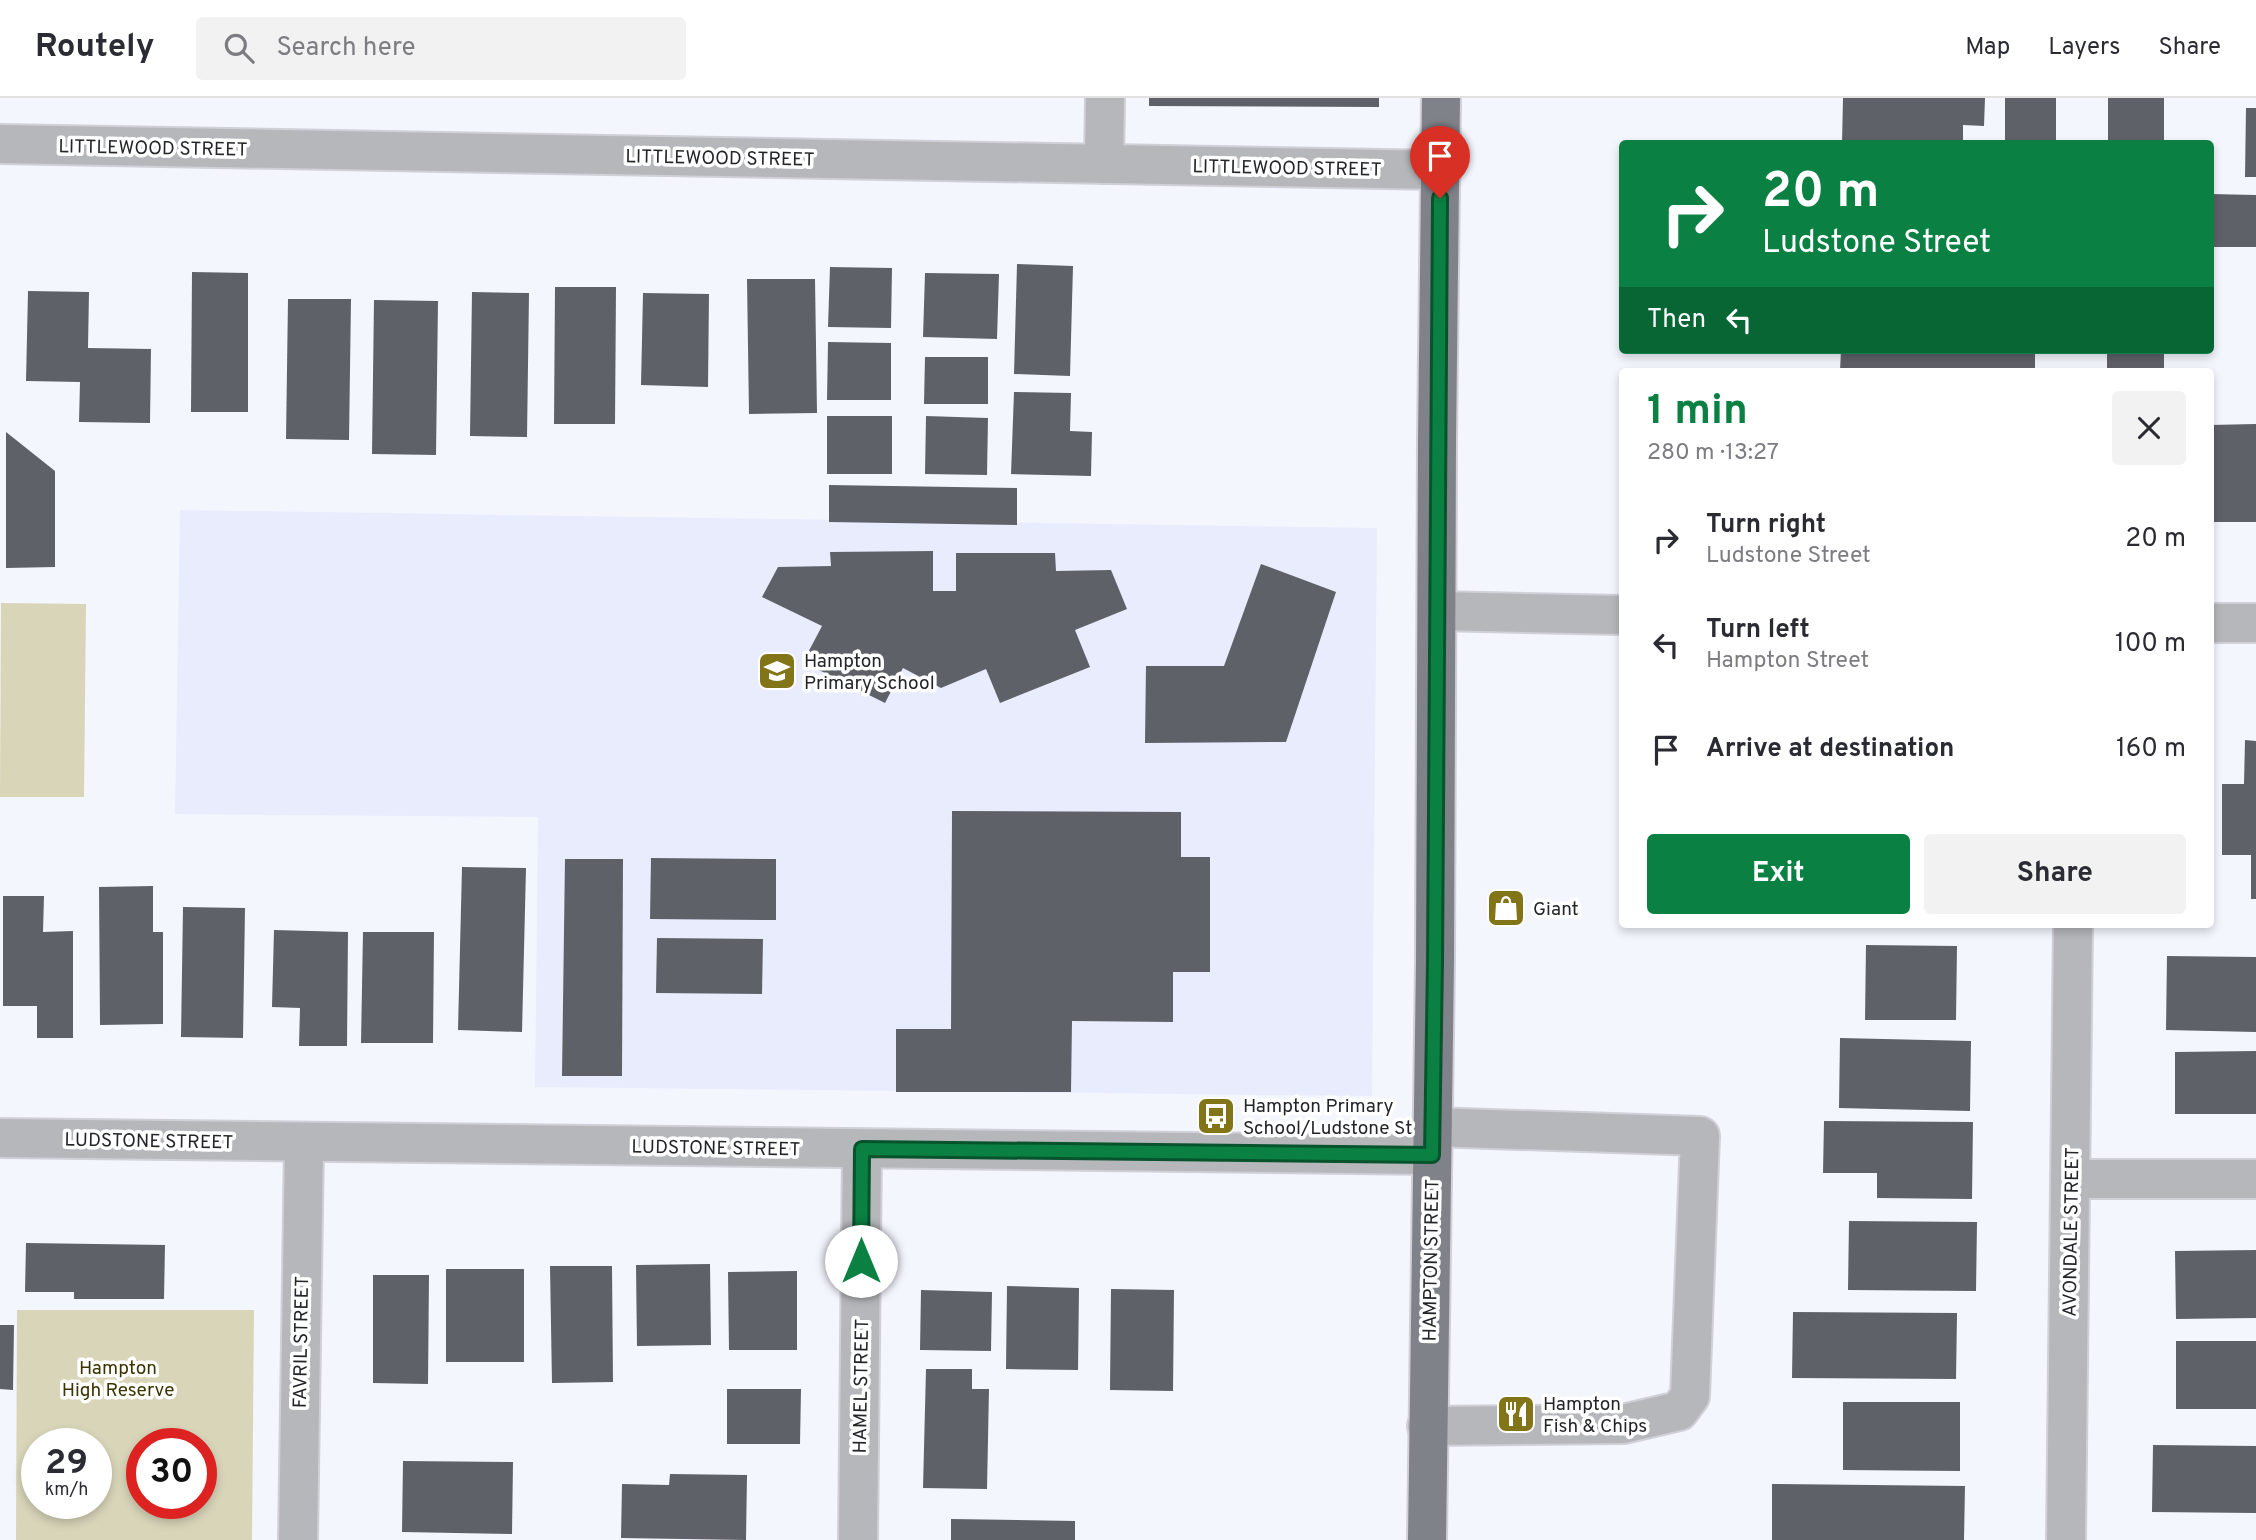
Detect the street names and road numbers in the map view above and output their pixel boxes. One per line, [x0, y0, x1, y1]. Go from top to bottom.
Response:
street label: LITTLEWOOD STREET [58, 135, 248, 163]
street label: LITTLEWOOD STREET [625, 145, 815, 173]
street label: LITTLEWOOD STREET [1192, 155, 1382, 183]
street label: LUDSTONE STREET [64, 1129, 234, 1155]
street label: LUDSTONE STREET [631, 1136, 801, 1162]
street label: AVONDALE STREET [2059, 1147, 2085, 1317]
street label: HAMPTON STREET [1419, 1179, 1445, 1342]
street label: FAVRIL STREET [289, 1276, 315, 1408]
street label: HAMEL STREET [849, 1318, 875, 1454]

